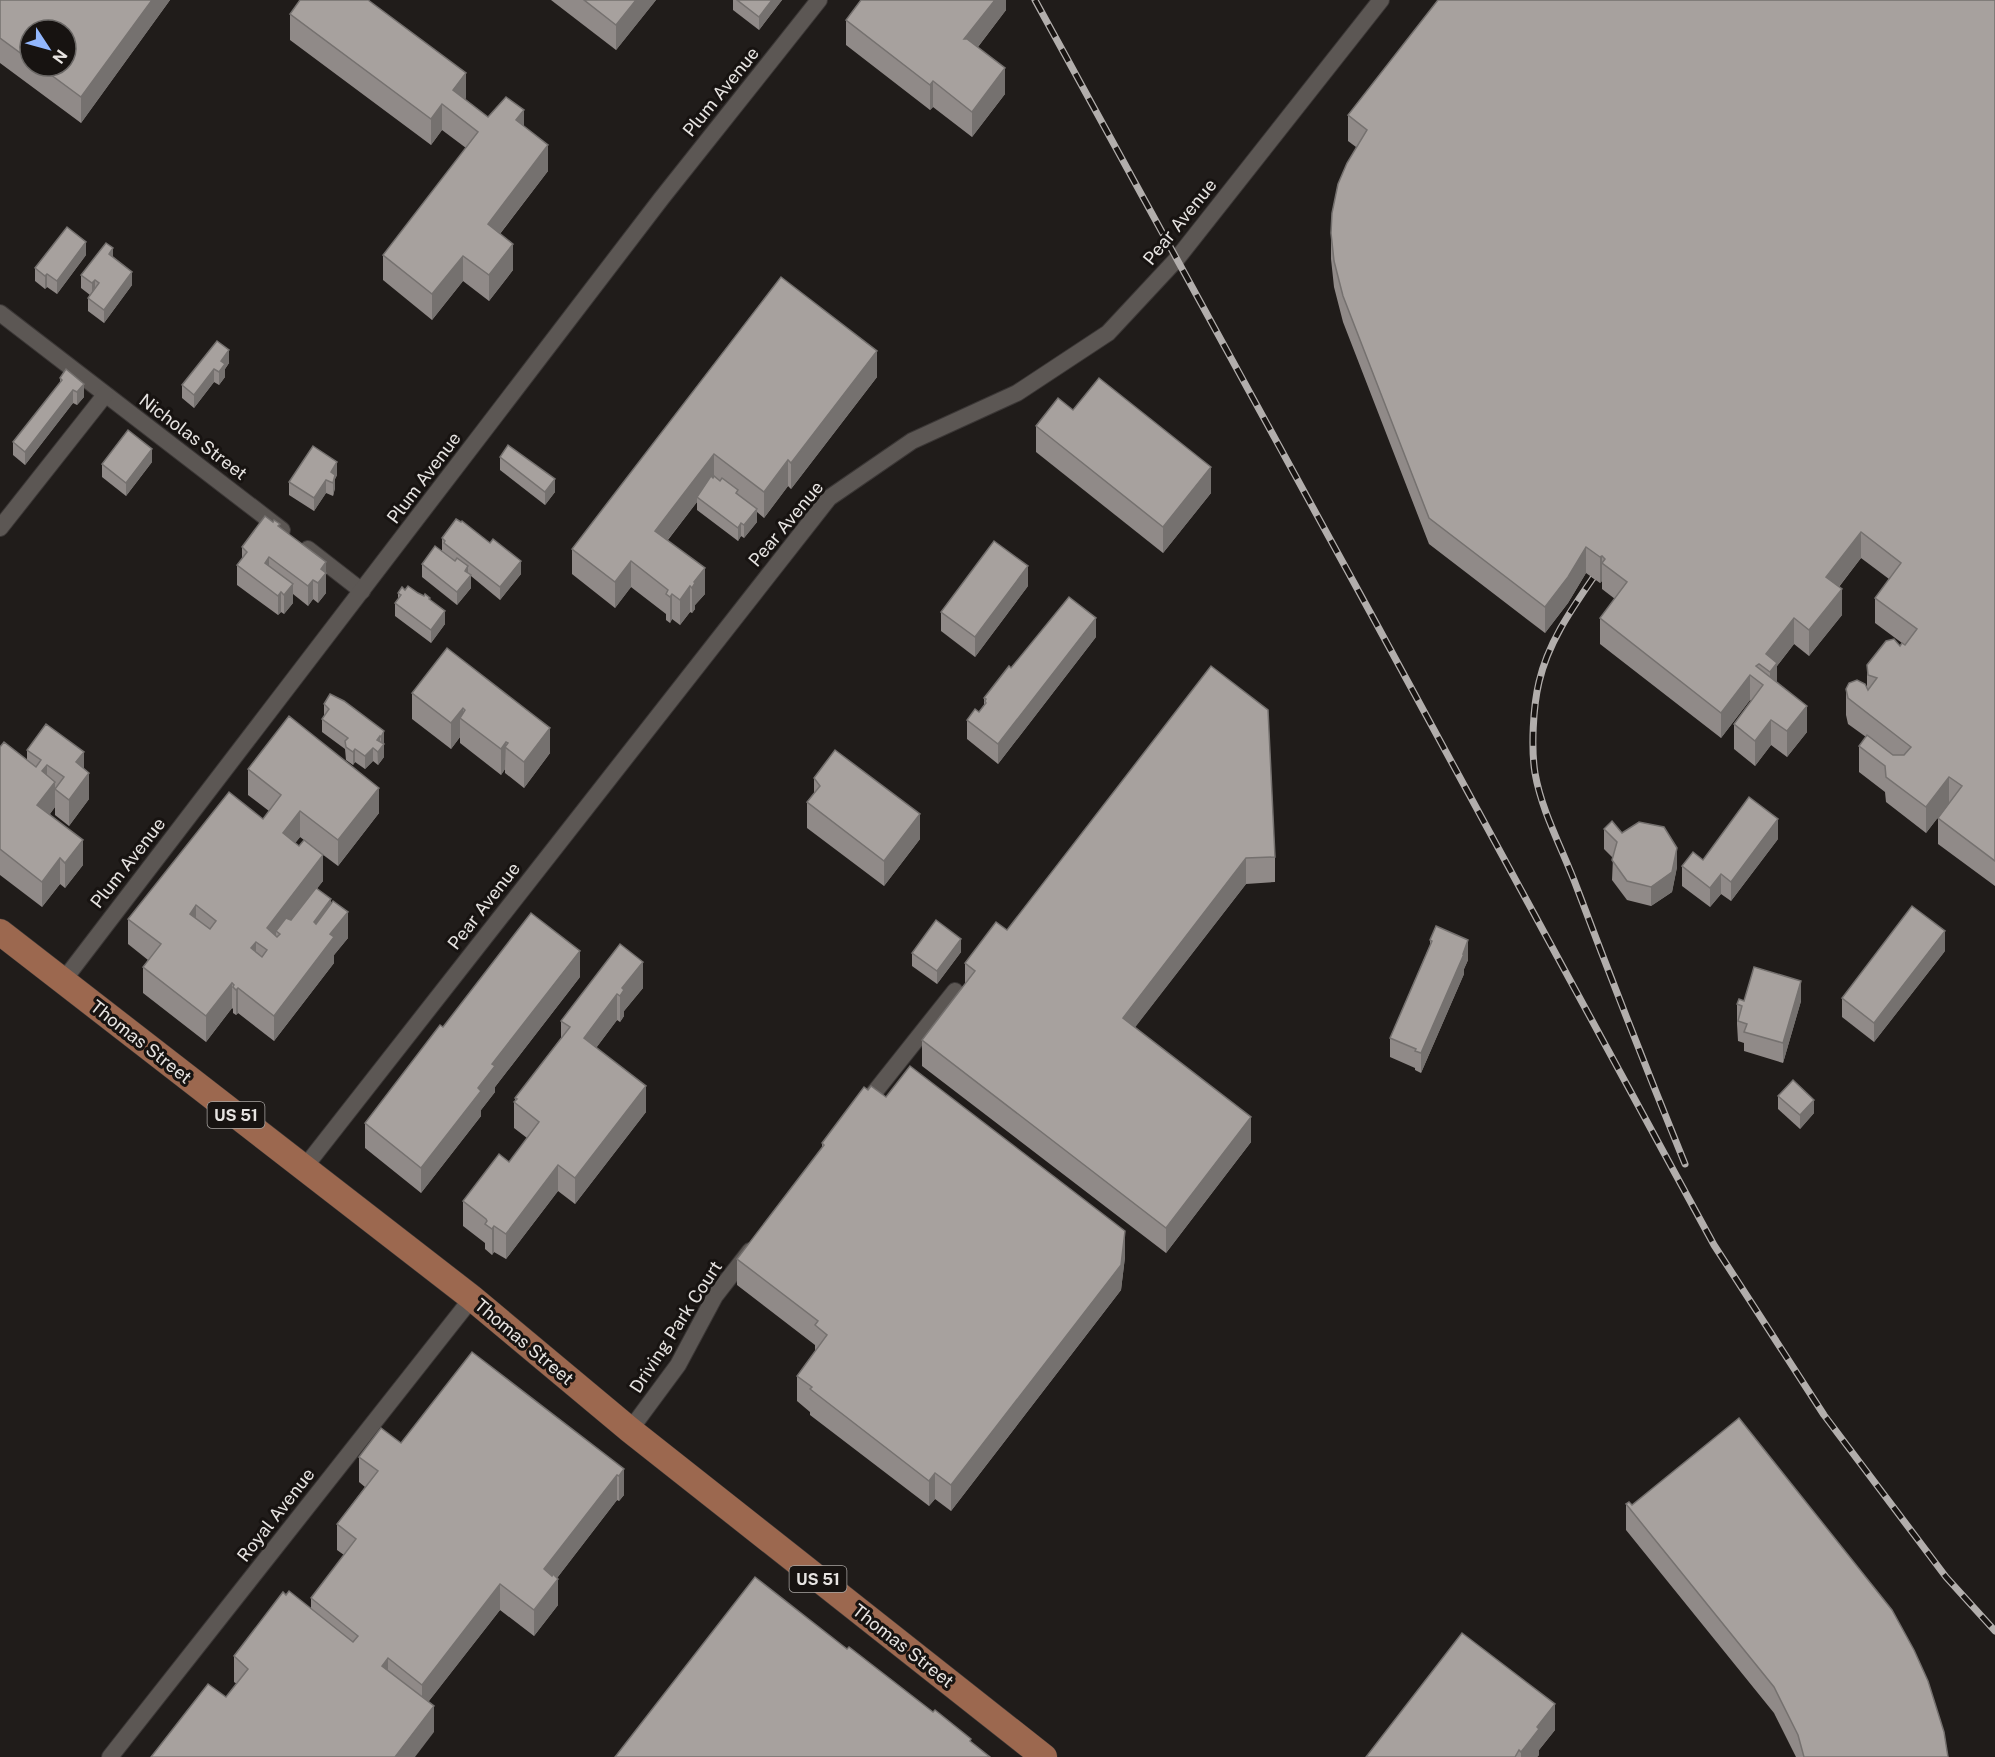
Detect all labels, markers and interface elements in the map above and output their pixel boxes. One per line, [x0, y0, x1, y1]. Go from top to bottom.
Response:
north arrow [18, 18, 78, 78]
street label: Plum Avenue [678, 43, 763, 141]
text: N [48, 46, 71, 67]
street label: Pear Avenue [1139, 174, 1221, 269]
street label: Nicholas Street [135, 389, 251, 484]
street label: Plum Avenue [382, 428, 465, 528]
street label: Pear Avenue [744, 477, 827, 570]
street label: Plum Avenue [86, 813, 169, 912]
street label: Pear Avenue [443, 858, 524, 953]
street label: Thomas Street [87, 996, 196, 1088]
road number: US 51 [208, 1102, 264, 1128]
street label: Driving Park Court [625, 1257, 726, 1397]
street label: Thomas Street [471, 1294, 578, 1389]
street label: Royal Avenue [233, 1464, 319, 1566]
road number: US 51 [790, 1566, 846, 1592]
street label: Thomas Street [849, 1600, 958, 1692]

